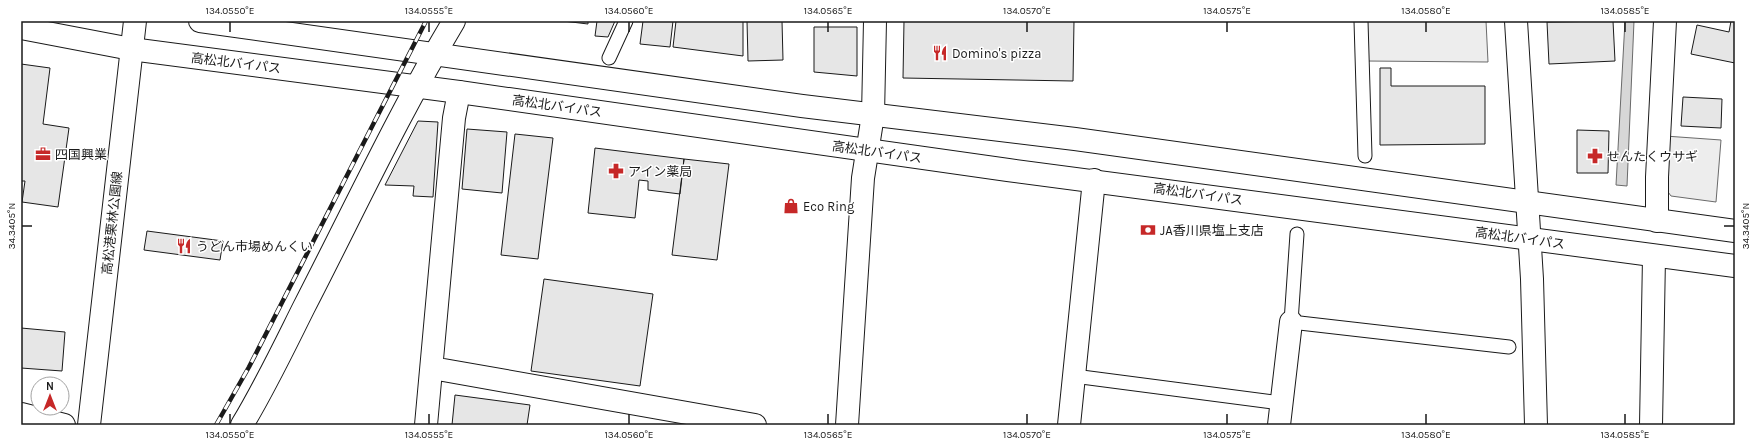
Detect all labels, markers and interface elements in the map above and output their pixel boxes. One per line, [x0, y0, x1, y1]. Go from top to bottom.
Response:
text: 134.0550°E [206, 5, 254, 17]
text: 134.0555°E [405, 5, 453, 17]
text: 134.0560°E [605, 5, 653, 17]
text: 134.0565°E [804, 5, 852, 17]
text: 134.0570°E [1003, 5, 1051, 17]
text: 134.0575°E [1203, 5, 1251, 17]
text: 134.0580°E [1401, 5, 1451, 17]
text: 134.0585°E [1601, 5, 1649, 17]
restaurant icon: Domino's pizza [931, 44, 949, 62]
place label: Domino's pizza [952, 46, 1041, 61]
street label: 高松北バイパス [190, 50, 282, 76]
street label: 高松北バイパス [511, 92, 603, 120]
street label: 高松北バイパス [831, 138, 923, 166]
office icon: 四国興業 [34, 145, 52, 163]
place label: 四国興業 [55, 147, 107, 162]
pharmacy icon: せんたくウサギ [1586, 147, 1604, 165]
place label: せんたくウサギ [1607, 149, 1698, 164]
pharmacy icon: アイン薬局 [607, 162, 625, 180]
place label: アイン薬局 [628, 164, 692, 179]
street label: 高松港栗林公園線 [99, 170, 125, 276]
street label: 高松北バイパス [1152, 180, 1244, 208]
shop icon: Eco Ring [782, 197, 800, 215]
place label: Eco Ring [803, 199, 855, 214]
text: 34.3405°N [6, 203, 18, 249]
text: 34.3405°N [1740, 203, 1752, 249]
bank icon: JA香川県塩上支店 [1139, 221, 1157, 239]
place label: JA香川県塩上支店 [1160, 223, 1264, 238]
street label: 高松北バイパス [1474, 224, 1566, 252]
restaurant icon: うどん市場めんくい [175, 237, 193, 255]
place label: うどん市場めんくい [196, 239, 313, 254]
north arrow [30, 376, 70, 416]
text: N [46, 380, 54, 393]
text: 134.0550°E [206, 429, 254, 441]
text: 134.0555°E [405, 429, 453, 441]
text: 134.0560°E [605, 429, 653, 441]
text: 134.0565°E [804, 429, 852, 441]
text: 134.0570°E [1003, 429, 1051, 441]
text: 134.0575°E [1203, 429, 1251, 441]
text: 134.0580°E [1401, 429, 1451, 441]
text: 134.0585°E [1601, 429, 1649, 441]

